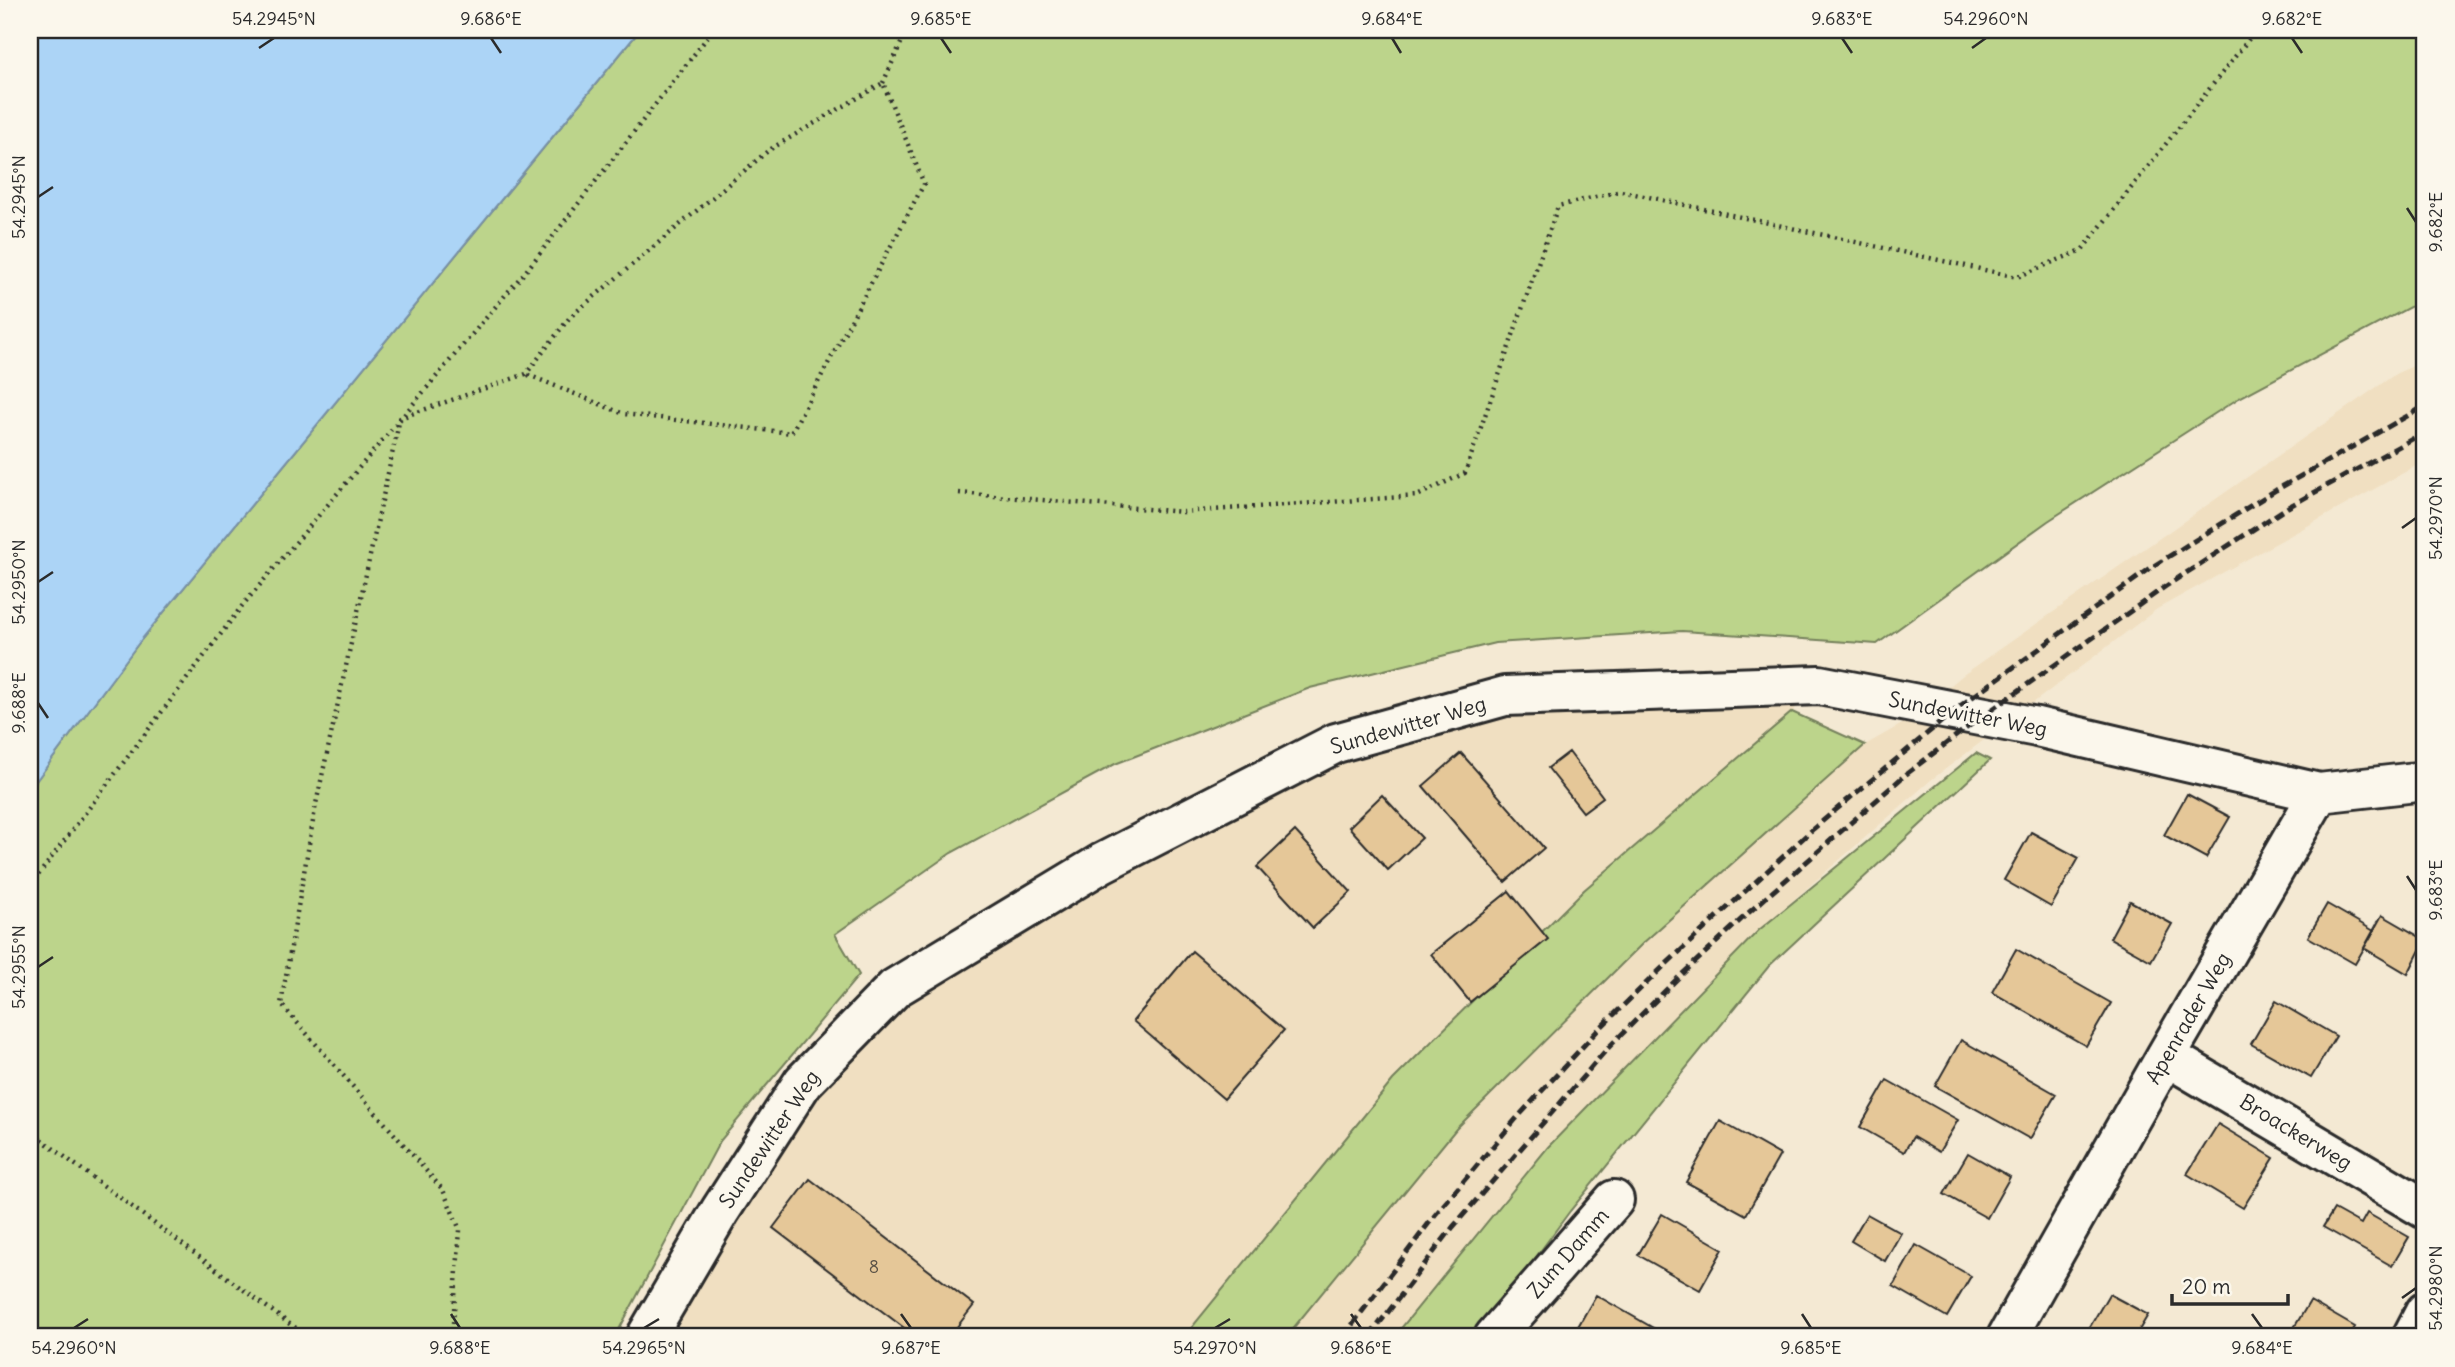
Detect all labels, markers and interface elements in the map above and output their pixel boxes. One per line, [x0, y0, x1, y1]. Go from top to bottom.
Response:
text: 54.2945°N [232, 7, 316, 30]
text: 9.686°E [460, 7, 522, 30]
text: 9.685°E [910, 7, 972, 30]
text: 9.684°E [1361, 7, 1423, 30]
text: 9.683°E [1811, 7, 1873, 30]
text: 54.2960°N [1943, 7, 2029, 30]
text: 9.682°E [2262, 7, 2322, 30]
text: 54.2945°N [7, 155, 30, 239]
text: 9.682°E [2424, 192, 2447, 252]
text: 54.2970°N [2424, 476, 2447, 560]
text: 54.2950°N [7, 539, 30, 625]
text: 9.688°E [7, 672, 30, 734]
street label: Sundewitter Weg [1886, 685, 2050, 743]
street label: Sundewitter Weg [1327, 690, 1489, 760]
text: 9.683°E [2424, 859, 2447, 921]
text: 54.2955°N [7, 925, 30, 1009]
street label: Apenrader Weg [2139, 947, 2237, 1089]
street label: Sundewitter Weg [713, 1065, 825, 1213]
street label: Broackerweg [2235, 1088, 2357, 1176]
street label: Zum Damm [1521, 1202, 1615, 1304]
text: 54.2980°N [2424, 1245, 2447, 1331]
house number: 8 [869, 1255, 879, 1278]
scale bar [2172, 1262, 2287, 1306]
text: 20 m [2182, 1273, 2231, 1300]
text: 54.2960°N [31, 1336, 117, 1359]
text: 9.688°E [429, 1336, 491, 1359]
text: 54.2965°N [602, 1336, 686, 1359]
text: 9.687°E [881, 1336, 941, 1359]
text: 54.2970°N [1173, 1336, 1257, 1359]
text: 9.686°E [1330, 1336, 1392, 1359]
text: 9.685°E [1780, 1336, 1842, 1359]
text: 9.684°E [2231, 1336, 2293, 1359]

